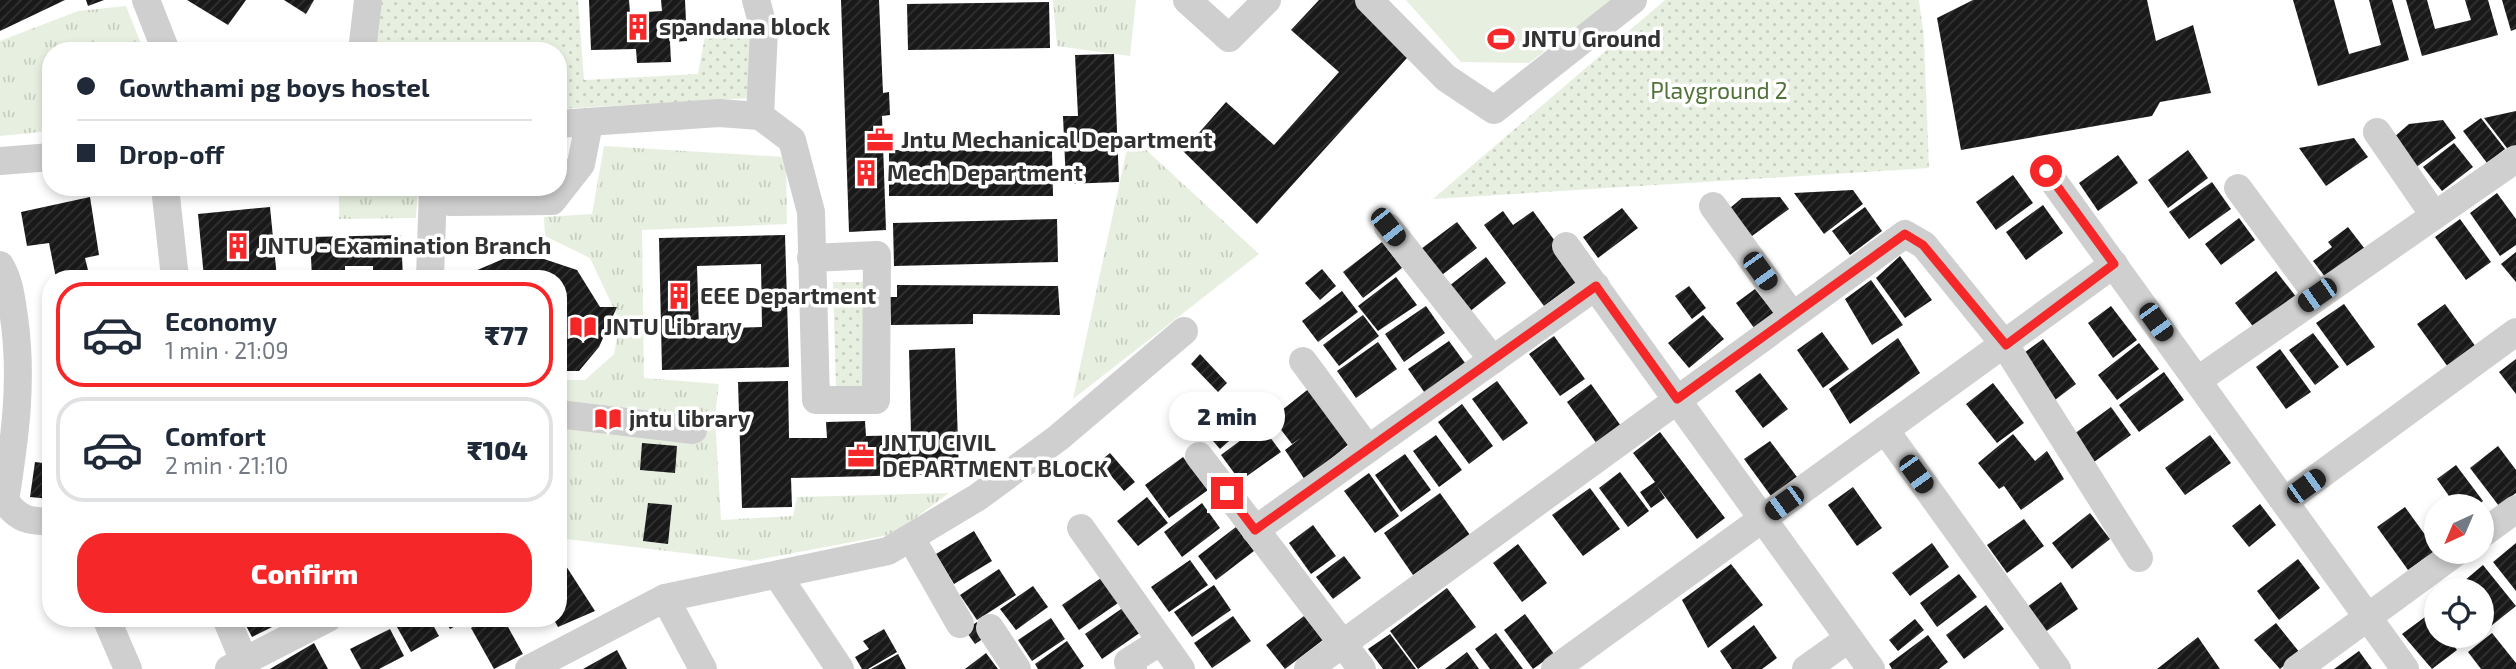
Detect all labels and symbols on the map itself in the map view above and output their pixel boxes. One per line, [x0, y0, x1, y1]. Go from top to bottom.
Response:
building icon: spandana block [623, 12, 653, 42]
place label: spandana block [659, 12, 830, 40]
sports icon: JNTU Ground [1486, 24, 1516, 54]
place label: JNTU Ground [1522, 24, 1661, 52]
park label: Playground 2 [1650, 76, 1788, 104]
office icon: Jntu Mechanical Department [865, 125, 895, 155]
place label: Jntu Mechanical Department [901, 125, 1212, 153]
route start [2030, 155, 2062, 187]
building icon: Mech Department [851, 158, 881, 188]
place label: Mech Department [887, 158, 1083, 186]
car [1367, 204, 1410, 250]
building icon: JNTU - Examination Branch [223, 231, 253, 261]
place label: JNTU - Examination Branch [259, 231, 551, 259]
car [1740, 248, 1781, 294]
car [2294, 274, 2341, 316]
building icon: EEE Department [664, 281, 694, 311]
place label: EEE Department [700, 281, 876, 309]
car [2136, 299, 2177, 345]
library icon: JNTU Library [568, 312, 598, 342]
place label: JNTU Library [604, 312, 742, 340]
callout: 2 min [1169, 392, 1285, 440]
library icon: jntu library [593, 404, 623, 434]
place label: jntu library [629, 404, 751, 432]
place label: JNTU CIVIL DEPARTMENT BLOCK [882, 428, 1108, 482]
office icon: JNTU CIVIL DEPARTMENT BLOCK [846, 441, 876, 471]
car [1896, 451, 1937, 497]
car [2283, 465, 2330, 507]
route end [1211, 477, 1243, 509]
car [1761, 482, 1808, 524]
north arrow [2424, 494, 2494, 564]

